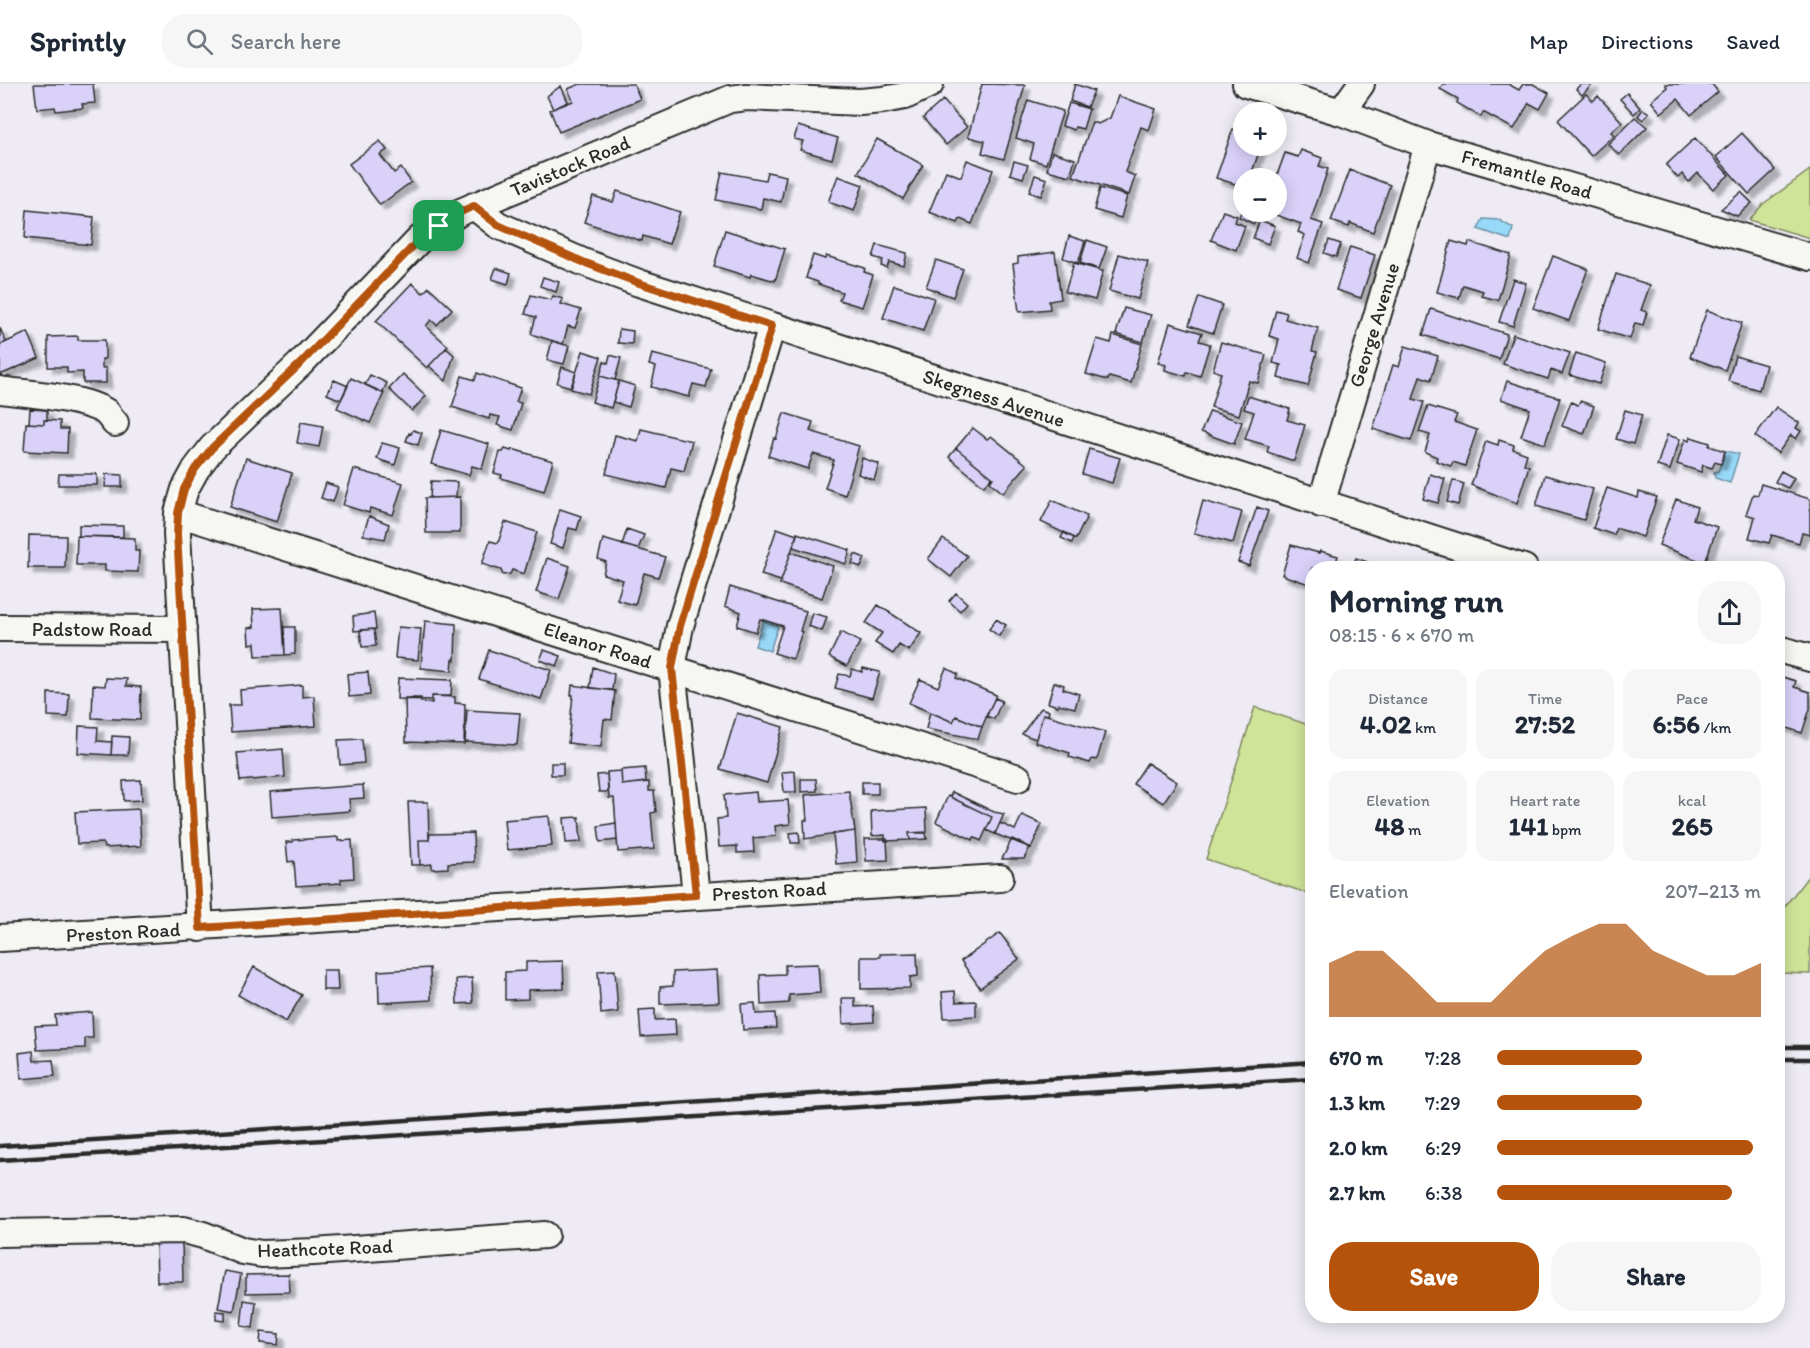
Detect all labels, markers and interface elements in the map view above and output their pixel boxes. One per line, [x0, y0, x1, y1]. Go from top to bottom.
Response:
search box [162, 14, 582, 68]
text: Sprintly [30, 24, 126, 58]
icon: search [183, 25, 216, 58]
text: Search here [231, 28, 341, 55]
text: Map [1530, 29, 1568, 54]
text: Directions [1601, 29, 1693, 54]
text: Saved [1726, 29, 1780, 54]
map controls [1233, 102, 1287, 222]
button: + [1233, 102, 1287, 156]
street label: Tavistock Road [507, 130, 633, 202]
street label: Fremantle Road [1459, 144, 1595, 204]
button: − [1233, 168, 1287, 222]
pin [413, 200, 464, 251]
icon: arrive [422, 209, 455, 242]
street label: George Avenue [1344, 260, 1404, 390]
street label: Skegness Avenue [920, 364, 1068, 432]
text: Morning run [1329, 581, 1504, 620]
button: share [1698, 581, 1761, 644]
street label: Eleanor Road [541, 616, 655, 674]
street label: Padstow Road [32, 617, 152, 641]
text: 08:15 · 6 × 670 m [1329, 623, 1474, 647]
text: Distance [1368, 689, 1428, 708]
text: Time [1528, 689, 1562, 708]
text: Pace [1676, 689, 1708, 708]
text: 4.02 [1360, 708, 1411, 740]
text: 27:52 [1515, 708, 1575, 740]
text: 6:56 [1652, 708, 1700, 740]
text: km [1411, 718, 1436, 737]
text: /km [1700, 718, 1732, 737]
text: Elevation [1366, 791, 1430, 810]
text: Heart rate [1510, 791, 1580, 810]
text: kcal [1678, 791, 1706, 810]
text: 48 [1375, 810, 1404, 842]
text: 141 [1508, 810, 1548, 842]
text: 265 [1671, 810, 1713, 842]
text: m [1404, 820, 1421, 839]
text: bpm [1548, 820, 1582, 839]
street label: Preston Road [711, 876, 827, 906]
text: Elevation [1329, 879, 1408, 903]
text: 207–213 m [1665, 879, 1761, 903]
street label: Preston Road [65, 917, 181, 947]
text: 670 m [1329, 1046, 1383, 1070]
text: 7:28 [1425, 1046, 1461, 1070]
text: 1.3 km [1329, 1091, 1385, 1115]
text: 7:29 [1425, 1091, 1461, 1115]
text: 2.0 km [1329, 1136, 1388, 1160]
text: 6:29 [1425, 1136, 1461, 1160]
text: 2.7 km [1329, 1181, 1385, 1205]
text: 6:38 [1425, 1181, 1462, 1205]
street label: Heathcote Road [257, 1234, 393, 1262]
button: Save [1329, 1242, 1539, 1311]
button: Share [1551, 1242, 1761, 1311]

